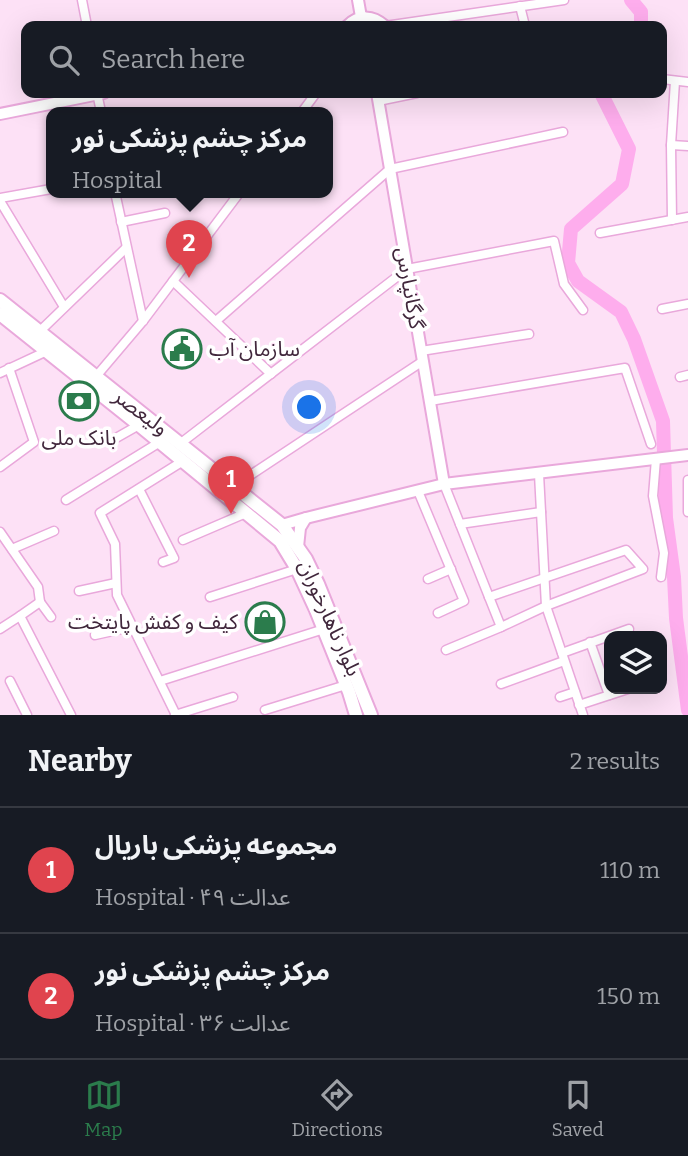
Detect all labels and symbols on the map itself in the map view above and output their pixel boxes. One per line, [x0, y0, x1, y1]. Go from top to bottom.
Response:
pin: 2 [166, 220, 212, 278]
street label: گرگانپارس [390, 245, 430, 331]
public building icon: سازمان آب [161, 328, 203, 370]
place label: سازمان آب [209, 336, 300, 362]
bank icon: بانک ملی [58, 380, 100, 422]
street label: ولیعصر [108, 382, 174, 441]
your location [292, 390, 326, 424]
place label: بانک ملی [42, 425, 116, 451]
pin: 1 [208, 456, 254, 514]
street label: بلوار ناهارخوران [293, 556, 367, 680]
shop icon: کیف و کفش پایتخت [244, 601, 286, 643]
place label: کیف و کفش پایتخت [68, 609, 238, 635]

